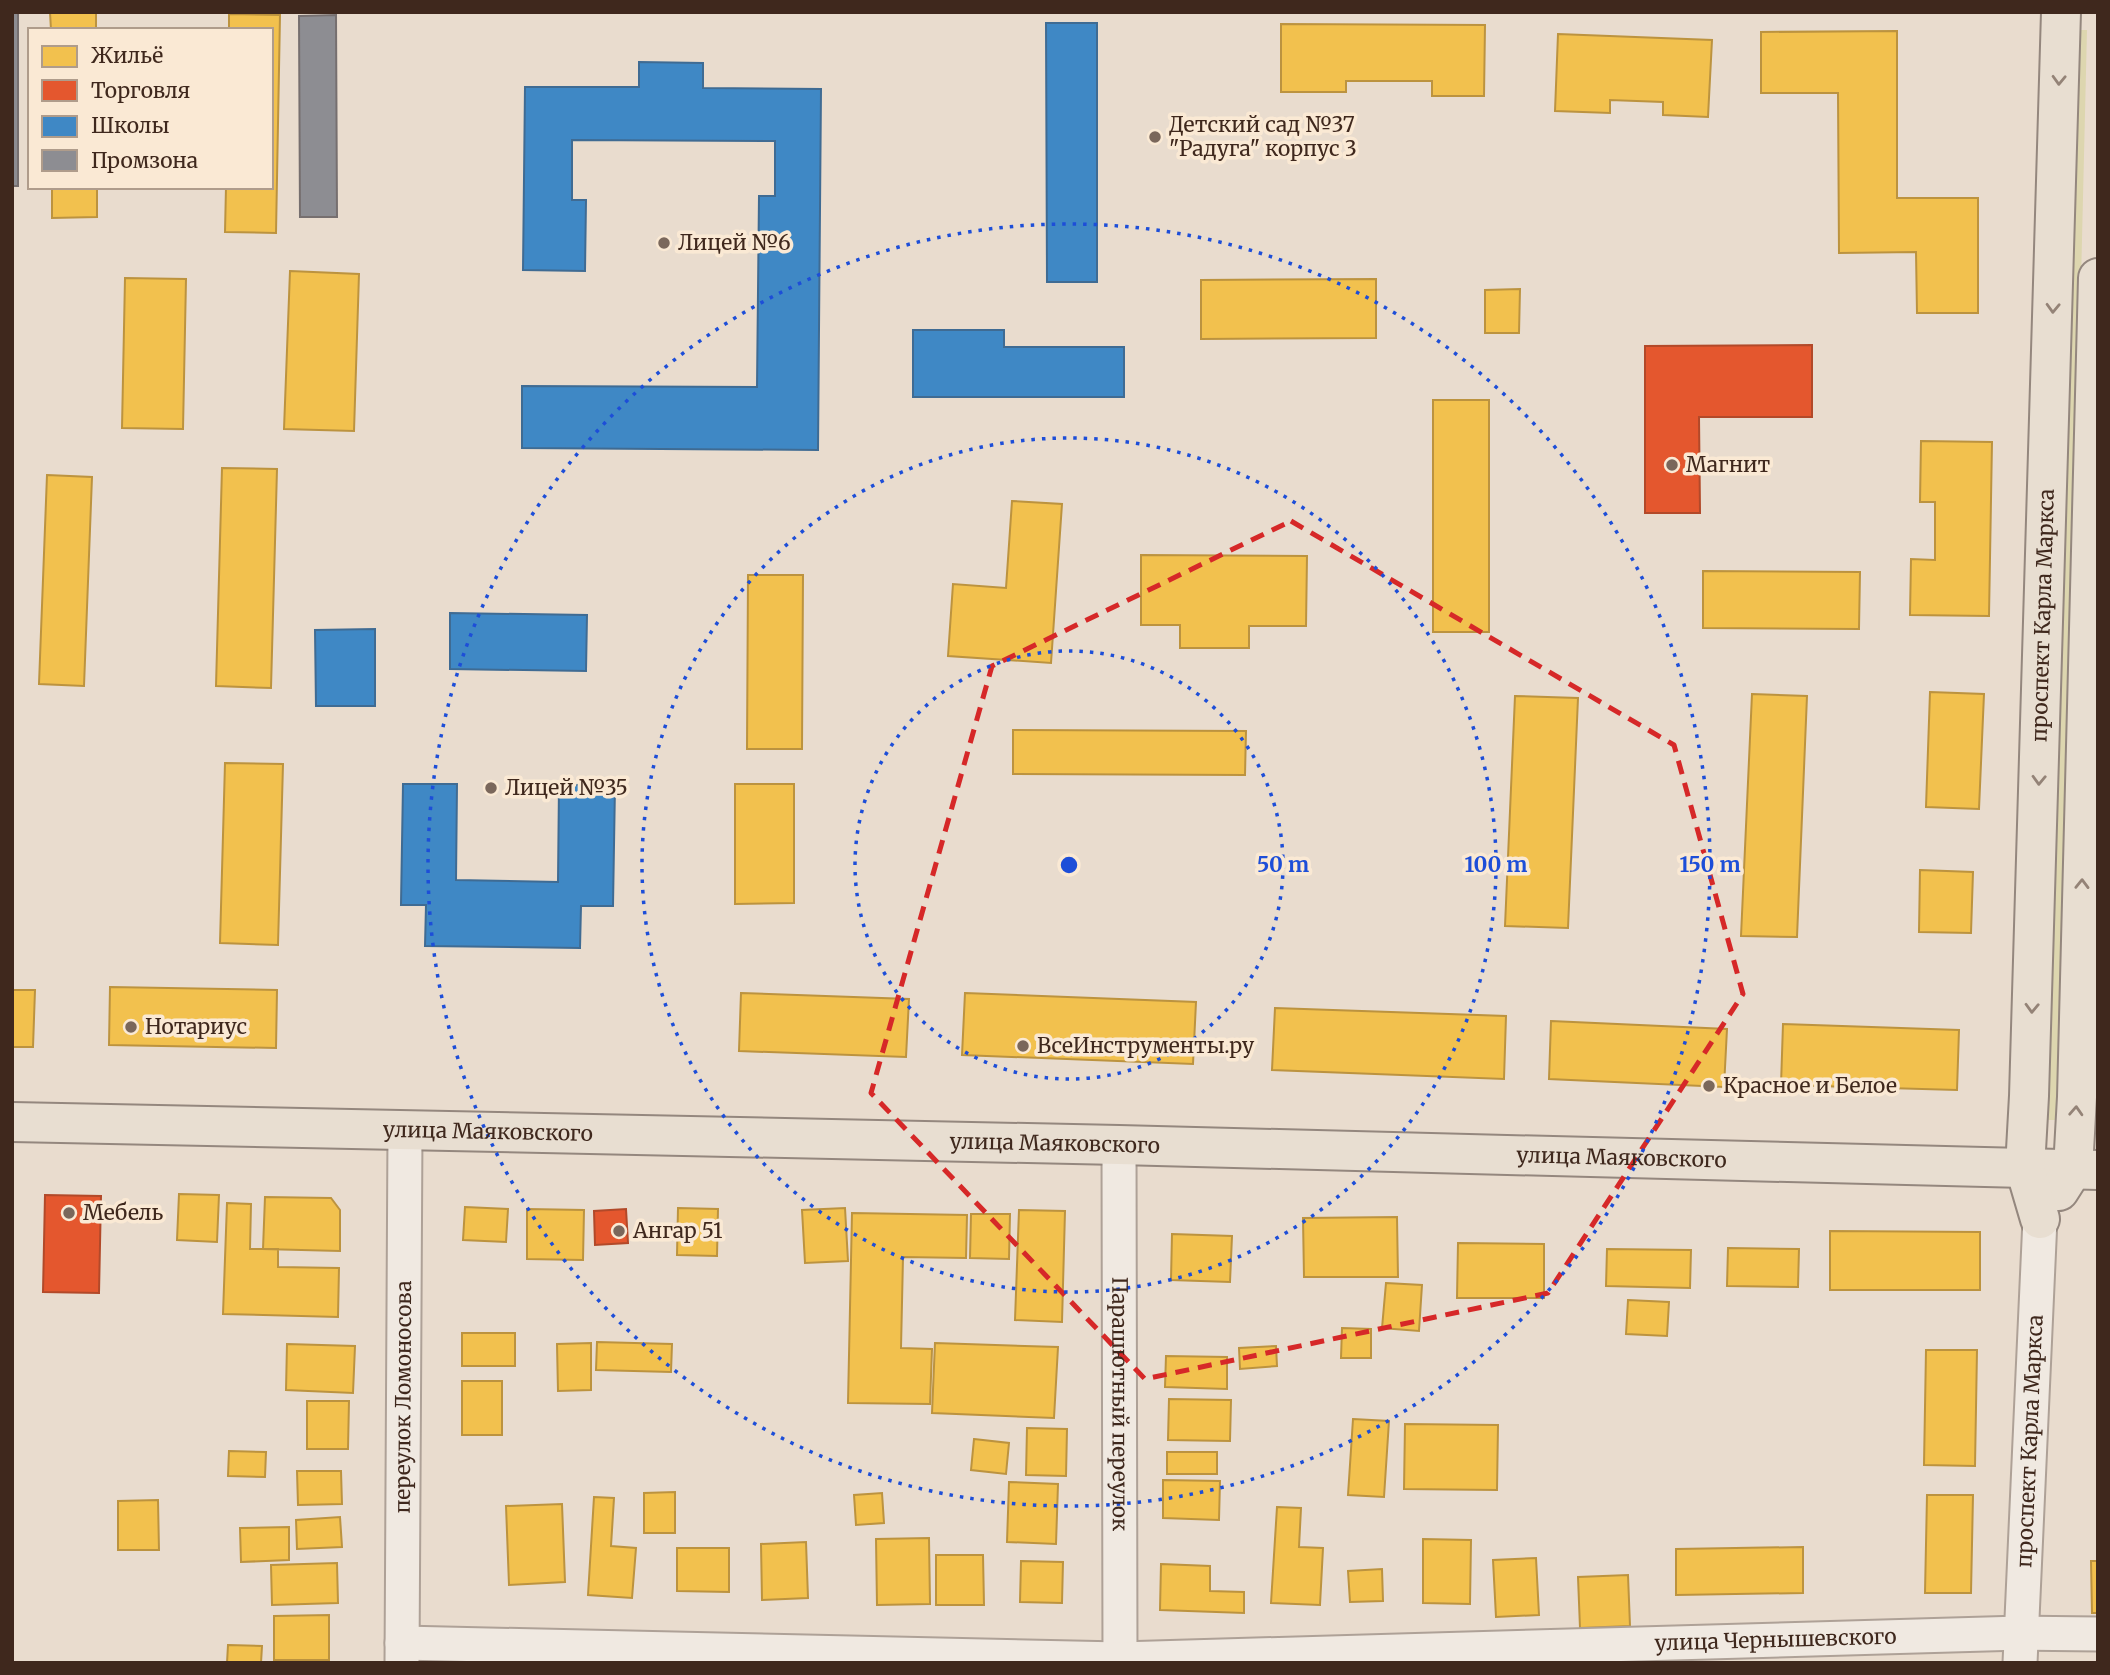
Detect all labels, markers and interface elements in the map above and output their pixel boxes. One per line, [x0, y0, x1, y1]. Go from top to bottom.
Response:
legend [28, 28, 273, 189]
text: Жильё [91, 42, 163, 69]
one-way arrow [2052, 75, 2067, 86]
text: Торговля [91, 77, 190, 104]
place label: Детский сад №37 "Радуга" корпус 3 [1169, 111, 1357, 162]
text: Школы [91, 112, 169, 139]
marker: Детский сад №37 "Радуга" корпус 3 [1147, 129, 1163, 145]
text: Промзона [91, 147, 198, 174]
place label: Лицей №6 [678, 229, 791, 256]
marker: Лицей №6 [656, 235, 672, 251]
one-way arrow [2045, 303, 2060, 314]
place label: Магнит [1686, 451, 1771, 478]
marker: Магнит [1664, 457, 1680, 473]
street label: проспект Карла Маркса [2025, 488, 2060, 742]
place label: Лицей №35 [505, 774, 628, 801]
one-way arrow [2031, 775, 2046, 786]
marker: Лицей №35 [483, 780, 499, 796]
text: 50 m [1257, 851, 1309, 878]
text: 100 m [1465, 851, 1527, 878]
text: 150 m [1679, 851, 1741, 878]
centre of rings [1057, 853, 1081, 877]
one-way arrow [2074, 878, 2090, 889]
one-way arrow [2024, 1003, 2040, 1013]
place label: Нотариус [145, 1013, 247, 1040]
marker: Нотариус [123, 1019, 139, 1035]
place label: ВсеИнструменты.ру [1037, 1032, 1255, 1059]
marker: ВсеИнструменты.ру [1015, 1038, 1031, 1054]
place label: Красное и Белое [1723, 1072, 1897, 1099]
marker: Красное и Белое [1701, 1078, 1717, 1094]
one-way arrow [2068, 1106, 2083, 1117]
street label: улица Маяковского [383, 1116, 593, 1147]
street label: улица Маяковского [949, 1127, 1160, 1159]
street label: улица Маяковского [1516, 1141, 1727, 1174]
place label: Мебель [83, 1199, 164, 1226]
marker: Мебель [61, 1205, 77, 1221]
place label: Ангар 51 [632, 1217, 722, 1244]
marker: Ангар 51 [611, 1223, 627, 1239]
street label: Парашютный переулок [1106, 1277, 1134, 1531]
street label: переулок Ломоносова [389, 1280, 417, 1514]
street label: проспект Карла Маркса [2010, 1314, 2049, 1568]
street label: улица Чернышевского [1654, 1623, 1897, 1657]

